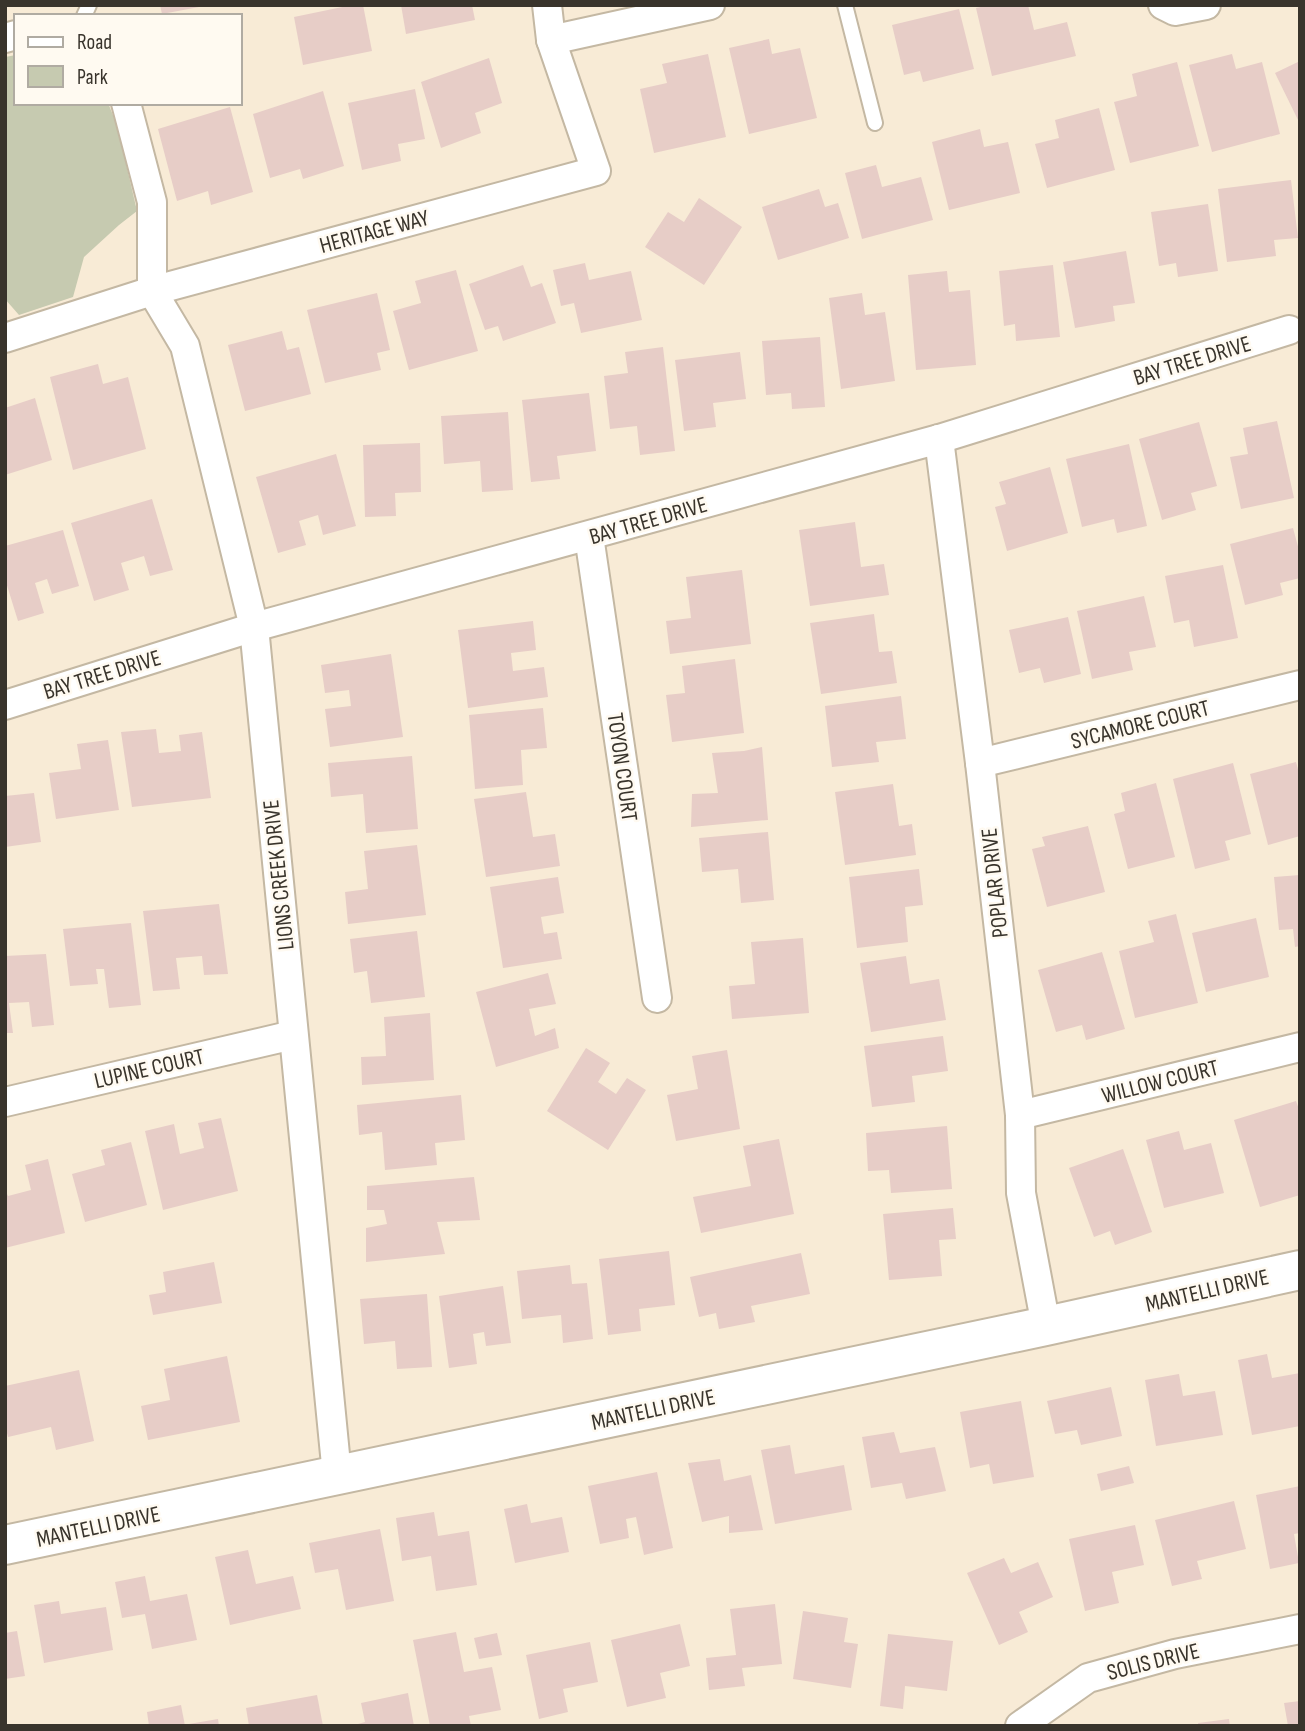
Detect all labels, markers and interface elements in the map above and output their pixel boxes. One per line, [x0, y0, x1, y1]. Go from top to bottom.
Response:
legend [14, 14, 242, 105]
text: Road [77, 30, 112, 55]
text: Park [77, 65, 108, 90]
street label: HERITAGE WAY [317, 204, 432, 260]
street label: BAY TREE DRIVE [1130, 330, 1254, 392]
street label: BAY TREE DRIVE [586, 491, 710, 551]
street label: BAY TREE DRIVE [40, 644, 164, 706]
street label: SYCAMORE COURT [1068, 694, 1213, 756]
street label: TOYON COURT [601, 711, 643, 823]
street label: LIONS CREEK DRIVE [257, 798, 301, 951]
street label: POPLAR DRIVE [975, 827, 1015, 939]
street label: LUPINE COURT [91, 1043, 207, 1095]
street label: WILLOW COURT [1099, 1054, 1222, 1110]
street label: MANTELLI DRIVE [1143, 1263, 1272, 1319]
street label: MANTELLI DRIVE [589, 1383, 718, 1437]
street label: MANTELLI DRIVE [34, 1500, 163, 1554]
street label: SOLIS DRIVE [1104, 1637, 1202, 1687]

